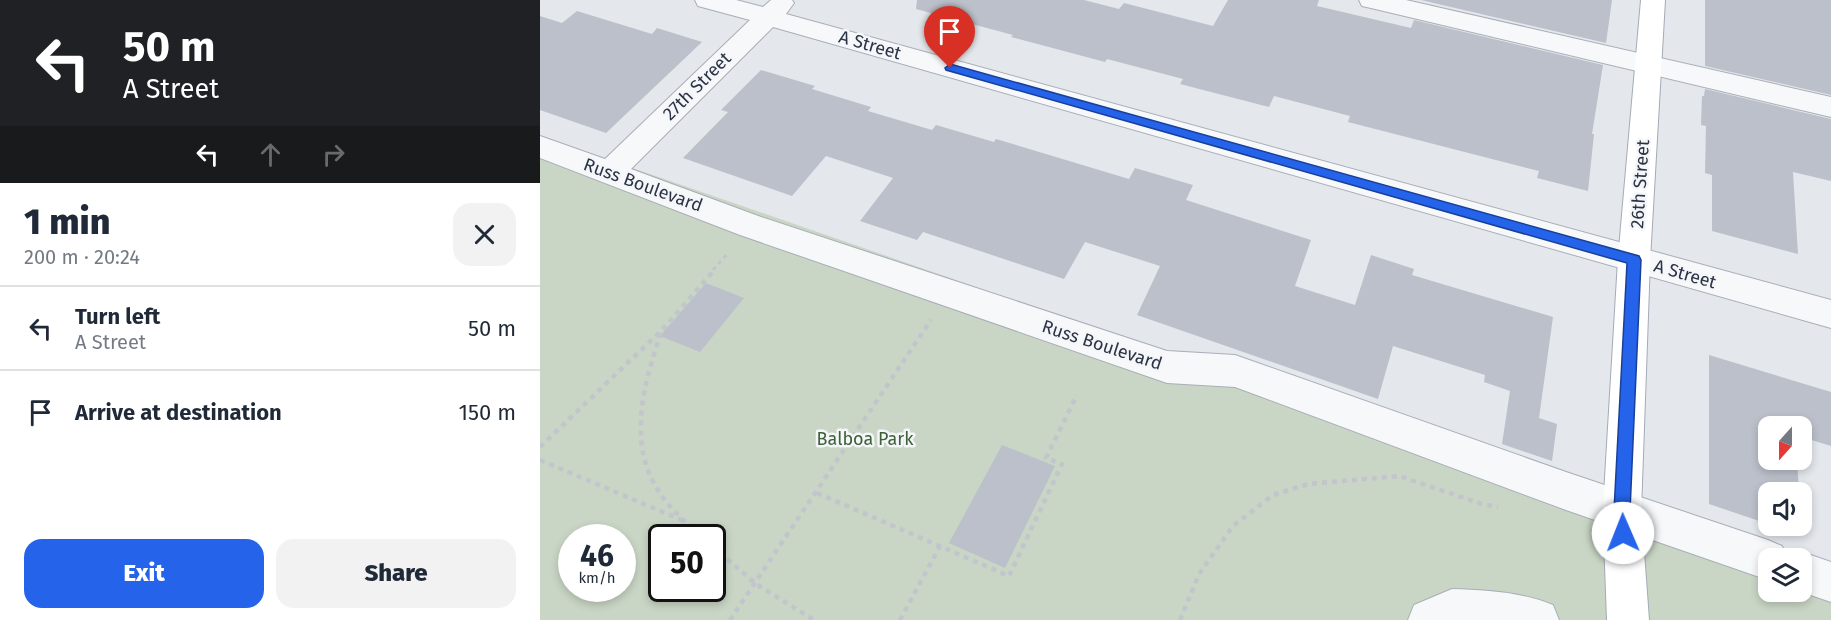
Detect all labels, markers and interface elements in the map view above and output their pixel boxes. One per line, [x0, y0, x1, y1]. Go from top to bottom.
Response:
pin [924, 6, 975, 68]
icon: arrive [933, 15, 966, 48]
text: 50 m [123, 22, 216, 72]
icon: left [24, 24, 102, 102]
street label: A Street [836, 26, 904, 65]
street label: 27th Street [658, 47, 736, 125]
text: A Street [123, 73, 219, 105]
icon: left [191, 138, 224, 171]
icon: ahead [254, 138, 287, 171]
icon: right [317, 138, 350, 171]
street label: 26th Street [1626, 138, 1654, 229]
street label: Russ Boulevard [580, 153, 706, 217]
text: 1 min [24, 200, 110, 244]
button: close [453, 203, 516, 266]
text: 200 m · 20:24 [24, 245, 140, 269]
street label: A Street [1651, 255, 1719, 294]
text: Turn left [75, 303, 160, 330]
icon: left [24, 312, 57, 345]
text: 50 m [468, 315, 516, 342]
street label: Russ Boulevard [1039, 315, 1165, 375]
text: A Street [75, 330, 146, 354]
icon: arrive [24, 396, 57, 429]
text: Arrive at destination [75, 399, 282, 426]
text: 150 m [458, 399, 516, 426]
north arrow [1758, 416, 1812, 470]
map controls [1758, 416, 1812, 602]
park label: Balboa Park [817, 428, 914, 450]
button: sound [1758, 482, 1812, 536]
position arrow [1591, 501, 1655, 565]
speed limit sign: 50 [648, 524, 726, 602]
text: 46 [580, 538, 614, 574]
button: Exit [24, 539, 264, 608]
button: Share [276, 539, 516, 608]
button: layers [1758, 548, 1812, 602]
text: km/h [578, 569, 616, 587]

